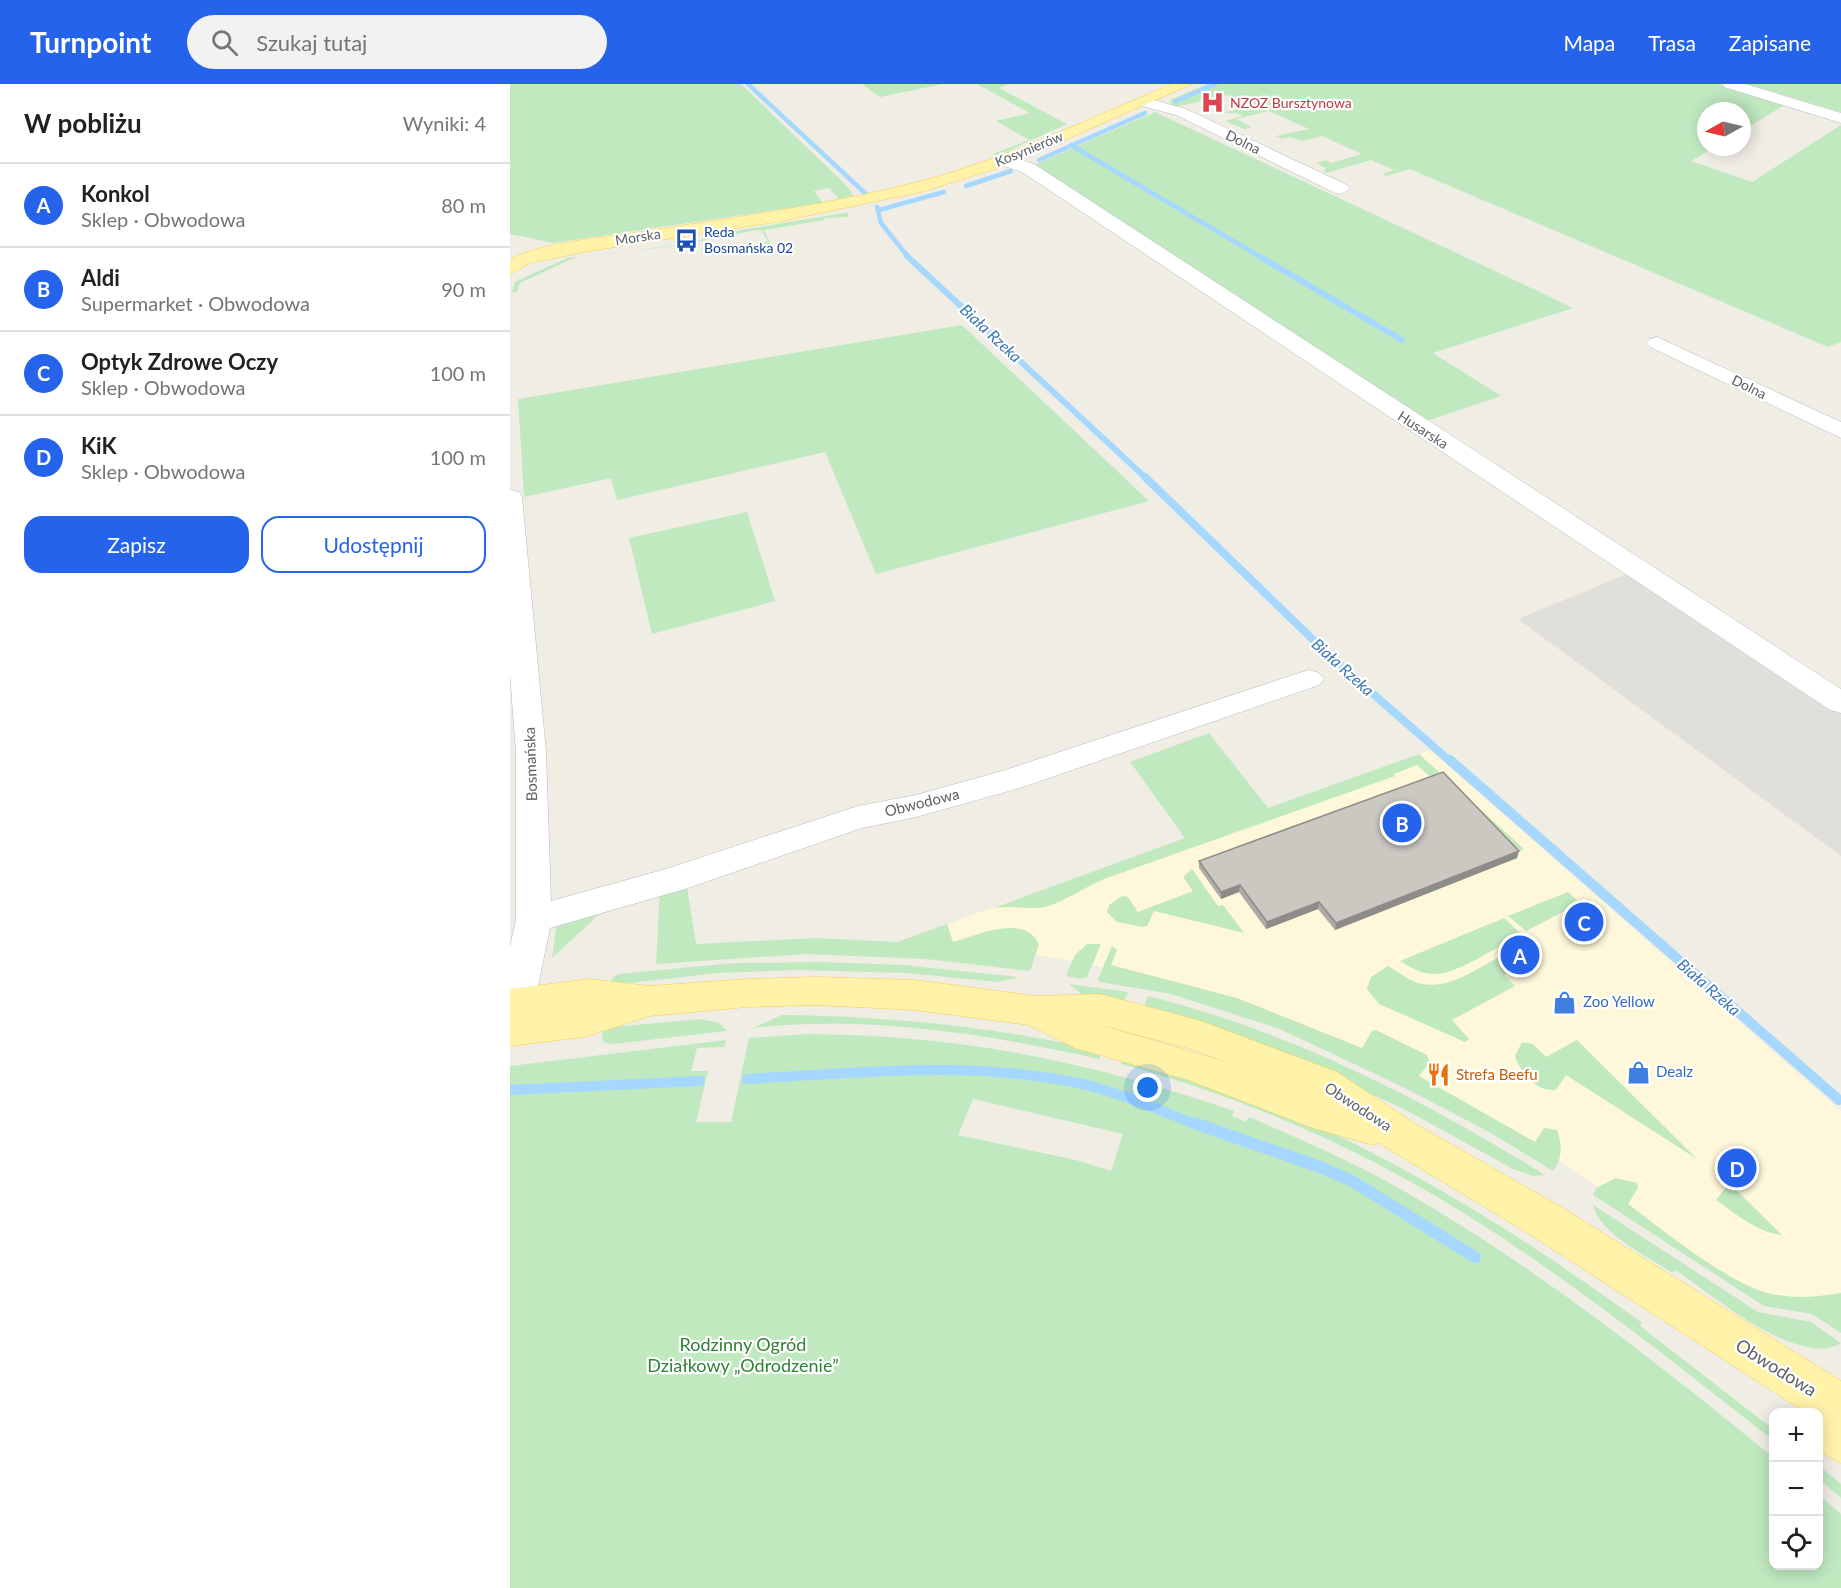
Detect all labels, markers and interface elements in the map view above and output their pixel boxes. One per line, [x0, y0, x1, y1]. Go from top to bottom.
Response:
search box [187, 15, 607, 69]
text: Turnpoint [30, 25, 151, 59]
icon: search [208, 26, 241, 59]
text: Szukaj tutaj [256, 29, 367, 56]
text: Mapa [1563, 30, 1615, 55]
text: Trasa [1648, 30, 1696, 55]
text: Zapisane [1729, 30, 1811, 55]
hospital icon: NZOZ Bursztynowa [1199, 90, 1225, 116]
place label: NZOZ Bursztynowa [1230, 94, 1352, 111]
north arrow [1697, 102, 1751, 156]
text: W pobliżu [24, 107, 142, 139]
text: Wyniki: 4 [403, 111, 486, 135]
street label: Dolna [1223, 126, 1263, 157]
street label: Kosynierów [992, 127, 1065, 170]
text: Konkol [81, 180, 150, 207]
text: A [37, 193, 50, 217]
text: 80 m [441, 193, 486, 217]
text: Sklep · Obwodowa [81, 207, 246, 231]
place label: Reda Bosmańska 02 [704, 223, 793, 256]
street label: Morska [614, 225, 662, 248]
bus stop icon: Reda Bosmańska 02 [673, 227, 699, 253]
text: Aldi [81, 264, 120, 291]
text: B [37, 277, 50, 301]
text: 90 m [441, 277, 486, 301]
text: Supermarket · Obwodowa [81, 291, 310, 315]
water label: Biała Rzeka [957, 299, 1026, 366]
text: Optyk Zdrowe Oczy [81, 348, 278, 375]
text: C [37, 361, 50, 385]
text: 100 m [430, 361, 486, 385]
street label: Dolna [1729, 371, 1769, 402]
text: Sklep · Obwodowa [81, 375, 246, 399]
street label: Husarska [1395, 407, 1452, 452]
text: KiK [81, 432, 117, 459]
text: D [36, 445, 51, 469]
text: 100 m [430, 445, 486, 469]
text: Sklep · Obwodowa [81, 459, 246, 483]
button: Zapisz [24, 516, 249, 573]
button: Udostępnij [261, 516, 486, 573]
water label: Biała Rzeka [1308, 634, 1378, 699]
street label: Bosmańska [520, 727, 540, 801]
street label: Obwodowa [883, 784, 961, 820]
pin: B [1382, 800, 1422, 846]
pin: C [1564, 900, 1604, 944]
pin: A [1500, 932, 1540, 978]
water label: Biała Rzeka [1674, 954, 1745, 1019]
shop icon: Zoo Yellow [1552, 989, 1578, 1015]
place label: Zoo Yellow [1583, 992, 1655, 1010]
shop icon: Dealz [1625, 1059, 1651, 1085]
restaurant icon: Strefa Beefu [1425, 1062, 1451, 1088]
place label: Dealz [1656, 1062, 1693, 1080]
place label: Strefa Beefu [1456, 1065, 1538, 1083]
your location [1133, 1073, 1162, 1102]
street label: Obwodowa [1322, 1078, 1395, 1134]
pin: D [1718, 1146, 1756, 1190]
park label: Rodzinny Ogród Działkowy „Odrodzenie” [647, 1333, 839, 1376]
street label: Obwodowa [1732, 1334, 1821, 1401]
map controls [1769, 1408, 1823, 1570]
button: + [1769, 1408, 1823, 1462]
button: − [1769, 1462, 1823, 1516]
button: locate [1769, 1516, 1823, 1570]

